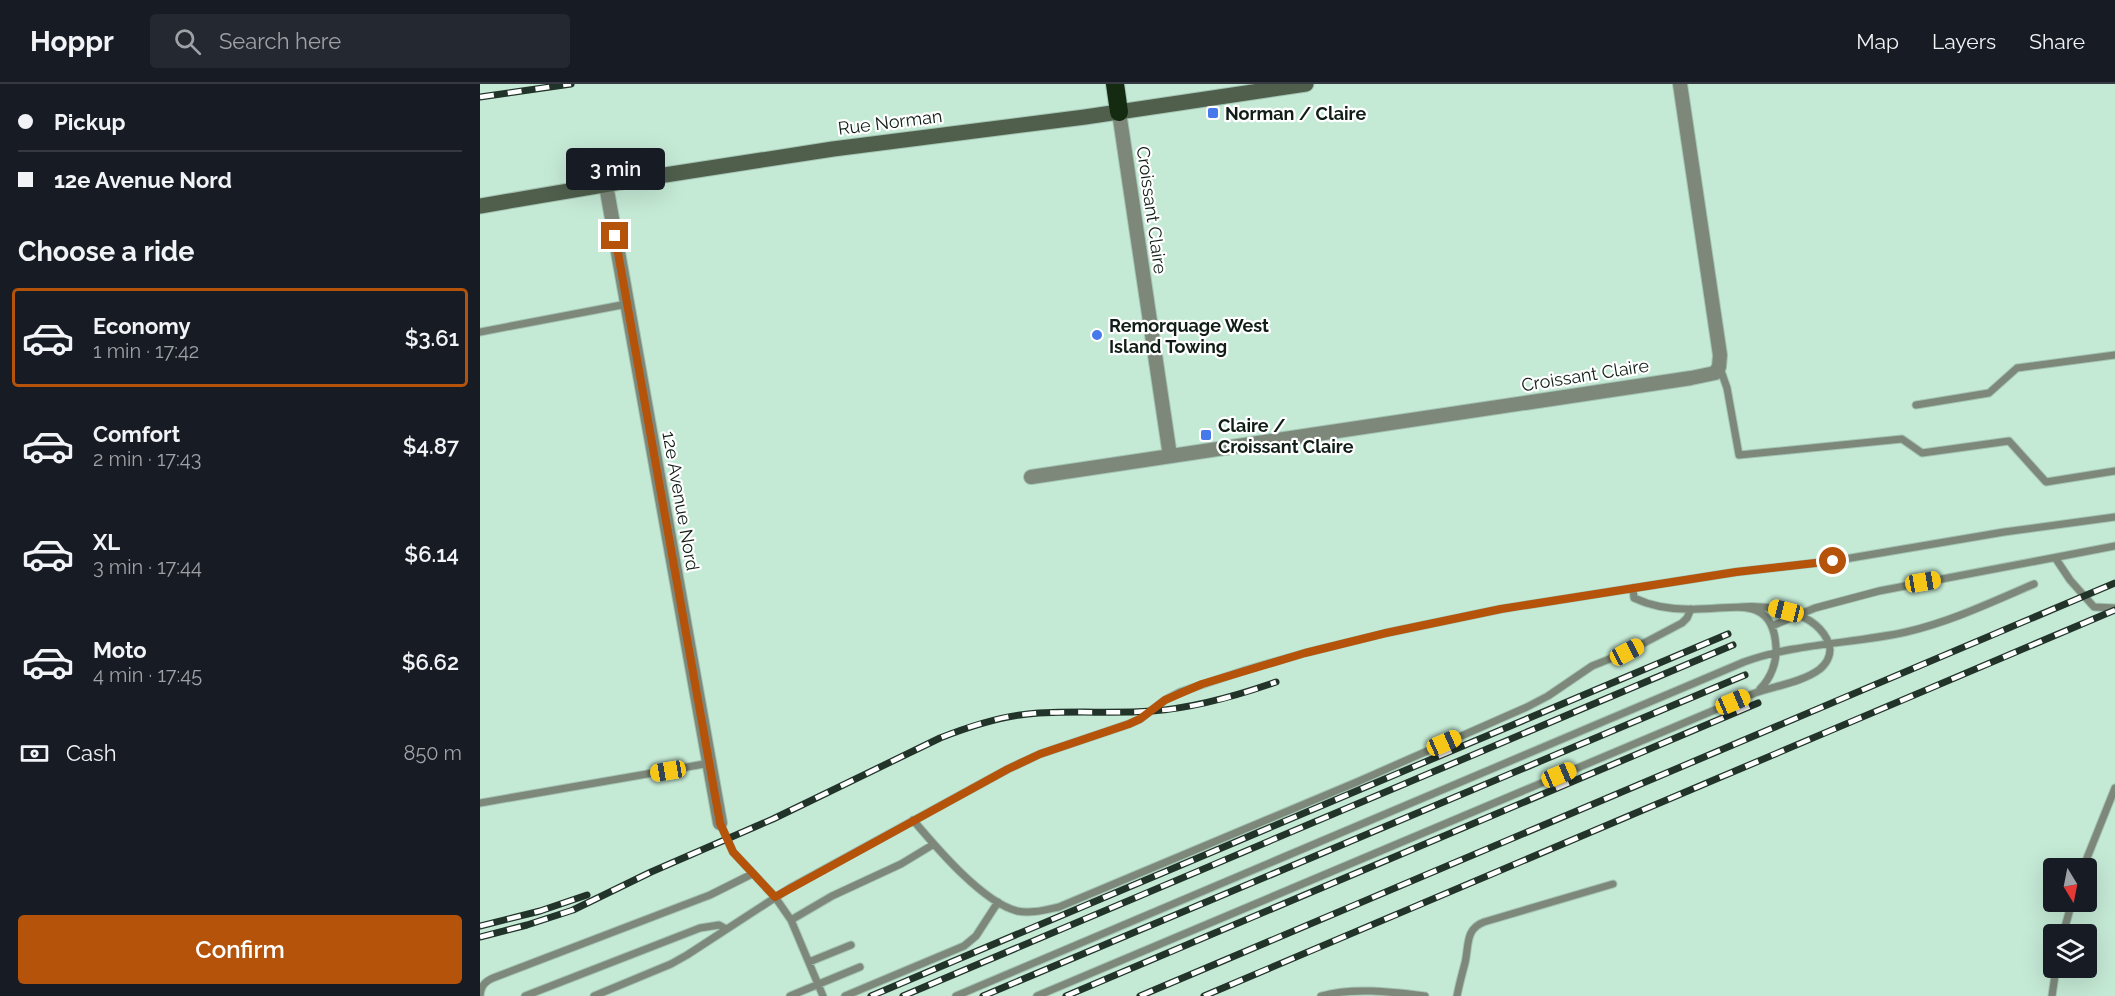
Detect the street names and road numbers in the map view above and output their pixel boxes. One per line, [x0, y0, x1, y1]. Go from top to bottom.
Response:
street label: Rue Norman [837, 105, 943, 139]
street label: Croissant Claire [1133, 145, 1171, 276]
street label: Croissant Claire [1520, 354, 1651, 395]
street label: 12e Avenue Nord [658, 430, 704, 572]

